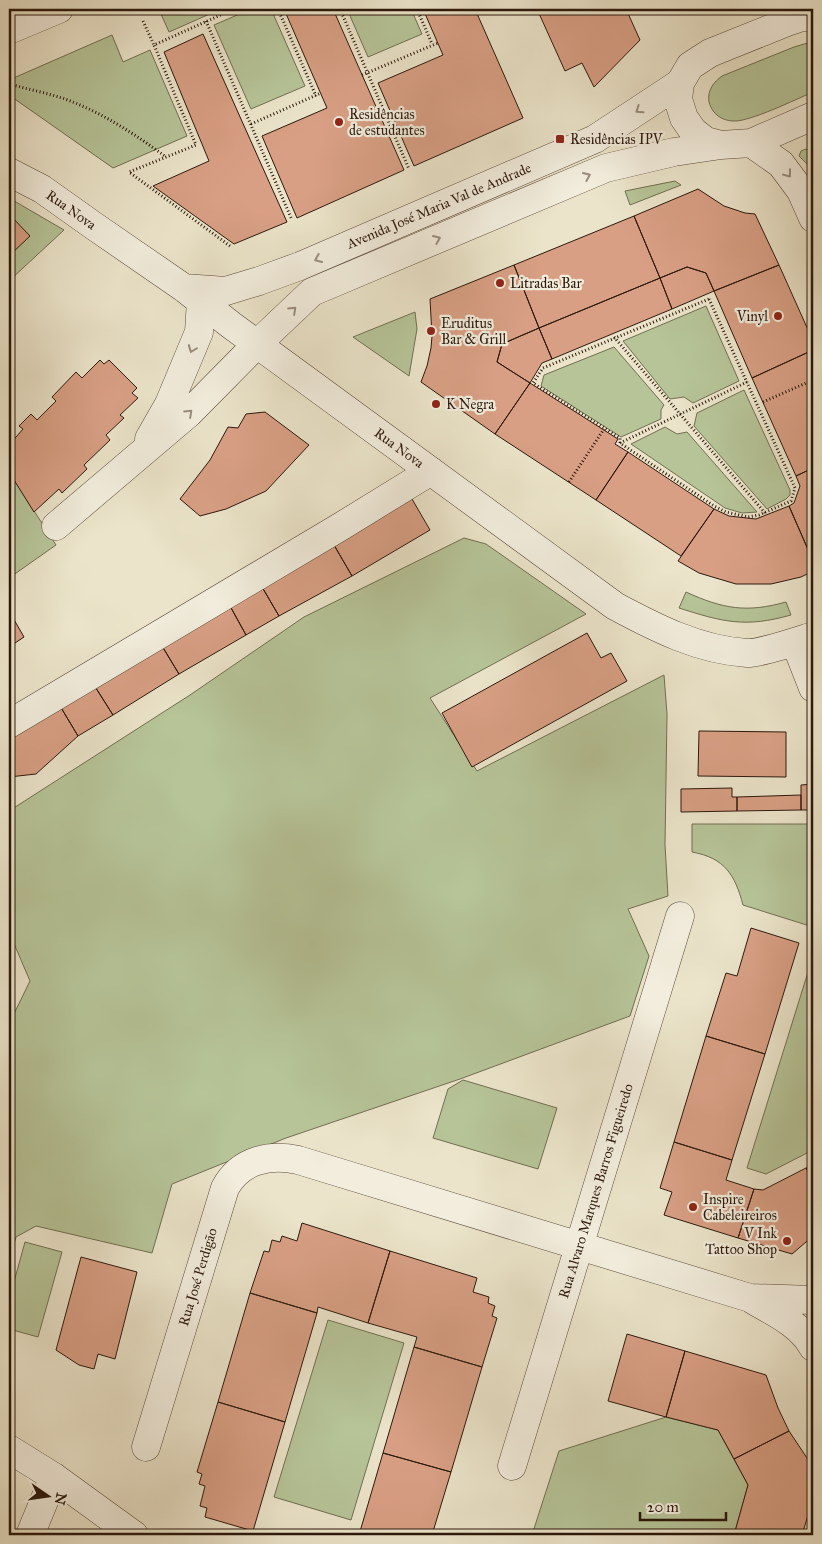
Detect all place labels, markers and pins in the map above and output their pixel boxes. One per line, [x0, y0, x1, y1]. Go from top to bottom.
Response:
place label: Residências de estudantes [349, 106, 425, 139]
marker: Residências de estudantes [333, 116, 345, 128]
place label: Residências IPV [570, 131, 664, 148]
marker: Residências IPV [554, 133, 566, 145]
place label: Litradas Bar [510, 275, 582, 292]
marker: Litradas Bar [494, 277, 506, 289]
place label: Vinyl [736, 308, 768, 325]
marker: Vinyl [772, 310, 784, 322]
place label: Eruditus Bar & Grill [441, 315, 506, 348]
marker: Eruditus Bar & Grill [425, 325, 437, 337]
place label: K Negra [446, 396, 494, 413]
marker: K Negra [430, 398, 442, 410]
place label: Inspire Cabeleireiros [703, 1191, 777, 1224]
marker: Inspire Cabeleireiros [687, 1201, 699, 1213]
place label: V Ink Tattoo Shop [705, 1225, 777, 1258]
marker: V Ink Tattoo Shop [781, 1235, 793, 1247]

